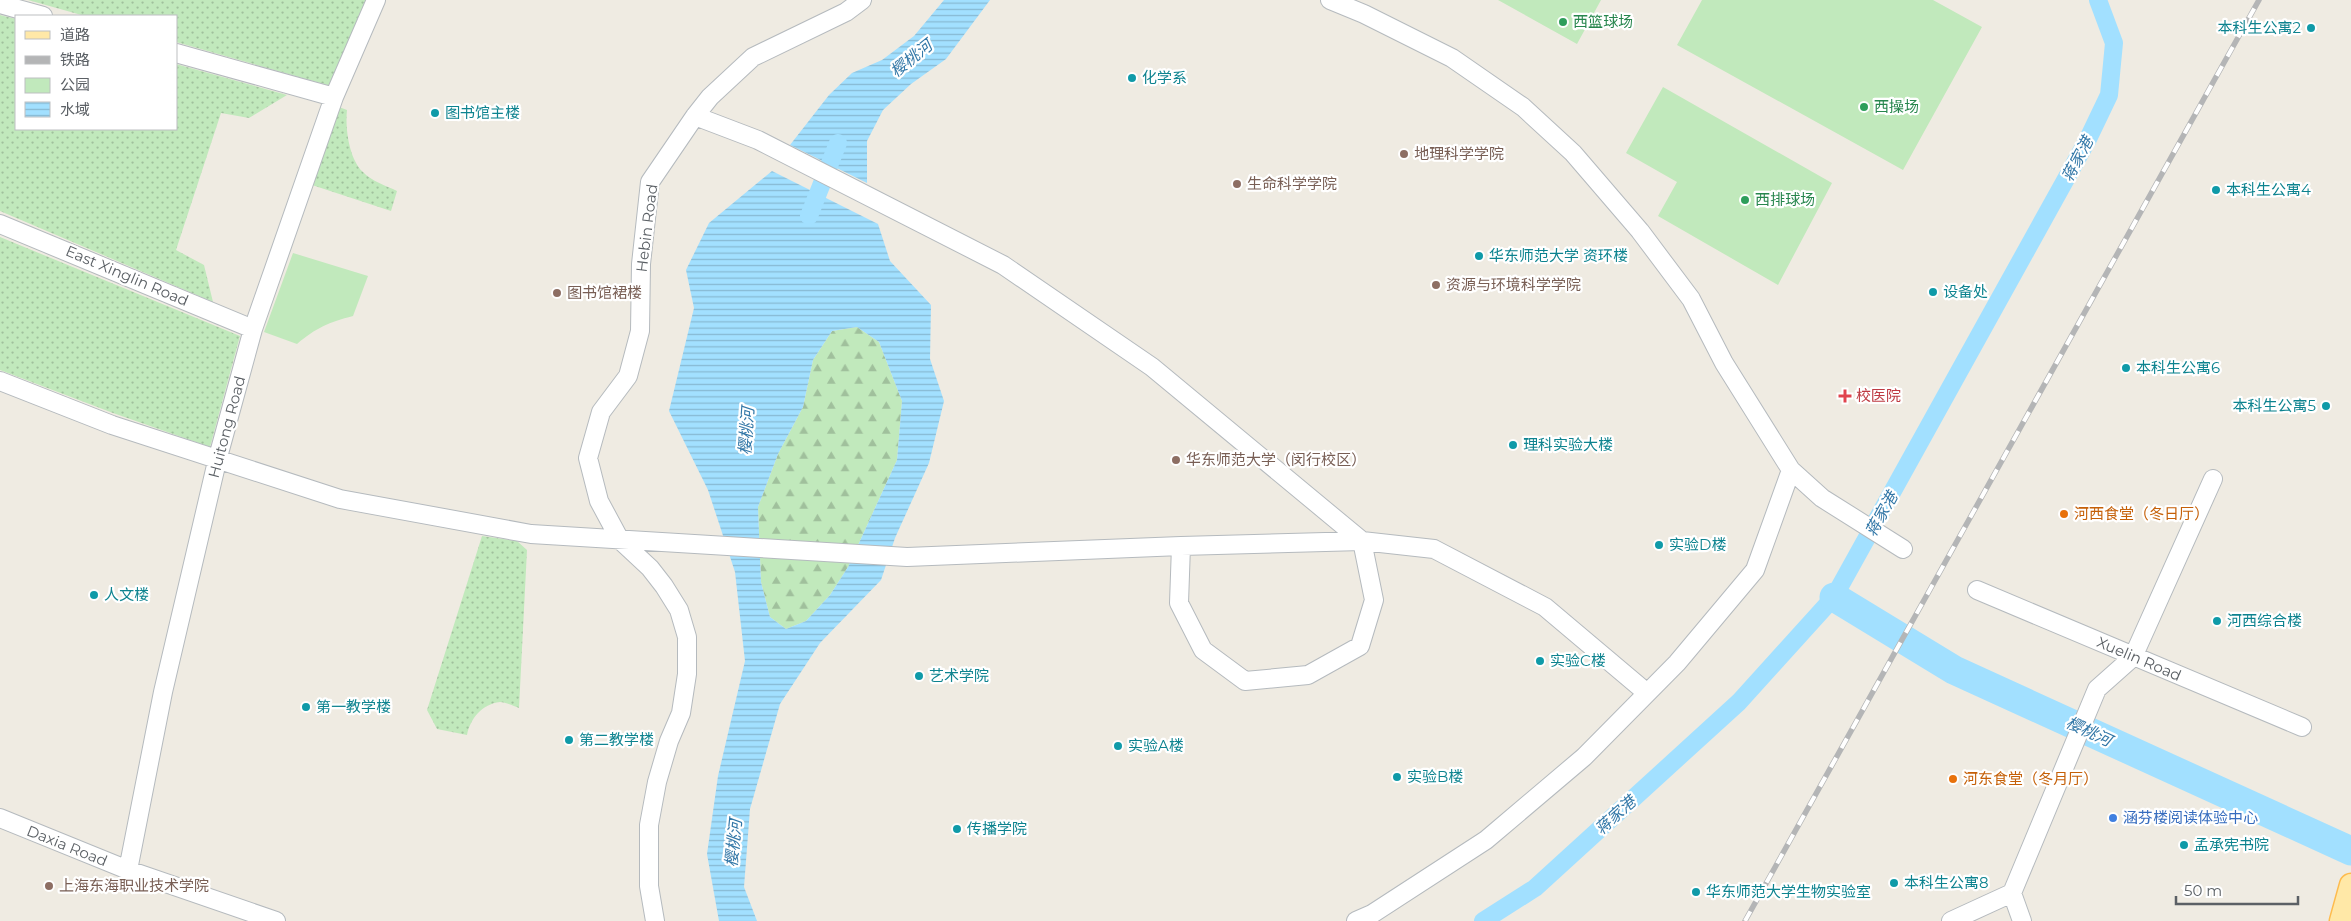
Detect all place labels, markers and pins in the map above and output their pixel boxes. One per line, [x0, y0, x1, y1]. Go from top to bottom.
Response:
place label: 西篮球场 [1573, 12, 1633, 31]
marker: 西篮球场 [1557, 16, 1569, 28]
place label: 本科生公寓2 [2217, 18, 2301, 37]
marker: 本科生公寓2 [2305, 22, 2317, 34]
place label: 化学系 [1142, 68, 1187, 87]
marker: 化学系 [1126, 72, 1138, 84]
place label: 西操场 [1874, 97, 1919, 116]
marker: 西操场 [1858, 101, 1870, 113]
place label: 图书馆主楼 [445, 103, 520, 122]
marker: 图书馆主楼 [429, 107, 441, 119]
place label: 地理科学学院 [1414, 144, 1504, 163]
marker: 地理科学学院 [1398, 148, 1410, 160]
place label: 生命科学学院 [1247, 174, 1337, 193]
marker: 生命科学学院 [1231, 178, 1243, 190]
place label: 本科生公寓4 [2226, 180, 2311, 199]
marker: 本科生公寓4 [2210, 184, 2222, 196]
place label: 西排球场 [1755, 190, 1815, 209]
marker: 西排球场 [1739, 194, 1751, 206]
place label: 华东师范大学 资环楼 [1489, 246, 1628, 265]
marker: 华东师范大学 资环楼 [1473, 250, 1485, 262]
place label: 资源与环境科学学院 [1446, 275, 1581, 294]
marker: 资源与环境科学学院 [1430, 279, 1442, 291]
place label: 设备处 [1943, 282, 1988, 301]
place label: 图书馆裙楼 [567, 283, 642, 302]
marker: 设备处 [1927, 286, 1939, 298]
marker: 图书馆裙楼 [551, 287, 563, 299]
place label: 本科生公寓6 [2136, 358, 2220, 377]
marker: 本科生公寓6 [2120, 362, 2132, 374]
place label: 校医院 [1856, 386, 1901, 405]
marker: 校医院 [1838, 389, 1852, 403]
place label: 本科生公寓5 [2233, 396, 2316, 415]
marker: 本科生公寓5 [2320, 400, 2332, 412]
place label: 理科实验大楼 [1523, 435, 1613, 454]
marker: 理科实验大楼 [1507, 439, 1519, 451]
place label: 华东师范大学（闵行校区） [1186, 450, 1366, 469]
marker: 华东师范大学（闵行校区） [1170, 454, 1182, 466]
place label: 河西食堂（冬日厅） [2074, 504, 2209, 523]
marker: 河西食堂（冬日厅） [2058, 508, 2070, 520]
place label: 实验D楼 [1669, 535, 1726, 554]
marker: 实验D楼 [1653, 539, 1665, 551]
place label: 人文楼 [104, 585, 149, 604]
marker: 人文楼 [88, 589, 100, 601]
place label: 河西综合楼 [2227, 611, 2302, 630]
marker: 河西综合楼 [2211, 615, 2223, 627]
place label: 实验C楼 [1550, 651, 1606, 670]
marker: 实验C楼 [1534, 655, 1546, 667]
place label: 艺术学院 [929, 666, 989, 685]
marker: 艺术学院 [913, 670, 925, 682]
place label: 第一教学楼 [316, 697, 391, 716]
marker: 第一教学楼 [300, 701, 312, 713]
place label: 第二教学楼 [579, 730, 654, 749]
marker: 第二教学楼 [563, 734, 575, 746]
place label: 实验A楼 [1128, 736, 1184, 755]
marker: 实验A楼 [1112, 740, 1124, 752]
place label: 实验B楼 [1407, 767, 1463, 786]
place label: 河东食堂（冬月厅） [1963, 769, 2098, 788]
marker: 实验B楼 [1391, 771, 1403, 783]
marker: 河东食堂（冬月厅） [1947, 773, 1959, 785]
place label: 涵芬楼阅读体验中心 [2123, 808, 2258, 827]
marker: 涵芬楼阅读体验中心 [2107, 812, 2119, 824]
place label: 传播学院 [967, 819, 1027, 838]
marker: 传播学院 [951, 823, 963, 835]
place label: 孟承宪书院 [2194, 835, 2269, 854]
marker: 孟承宪书院 [2178, 839, 2190, 851]
place label: 本科生公寓8 [1904, 873, 1989, 892]
place label: 上海东海职业技术学院 [59, 876, 209, 895]
marker: 本科生公寓8 [1888, 877, 1900, 889]
marker: 上海东海职业技术学院 [43, 880, 55, 892]
place label: 华东师范大学生物实验室 [1706, 882, 1871, 901]
marker: 华东师范大学生物实验室 [1690, 886, 1702, 898]

